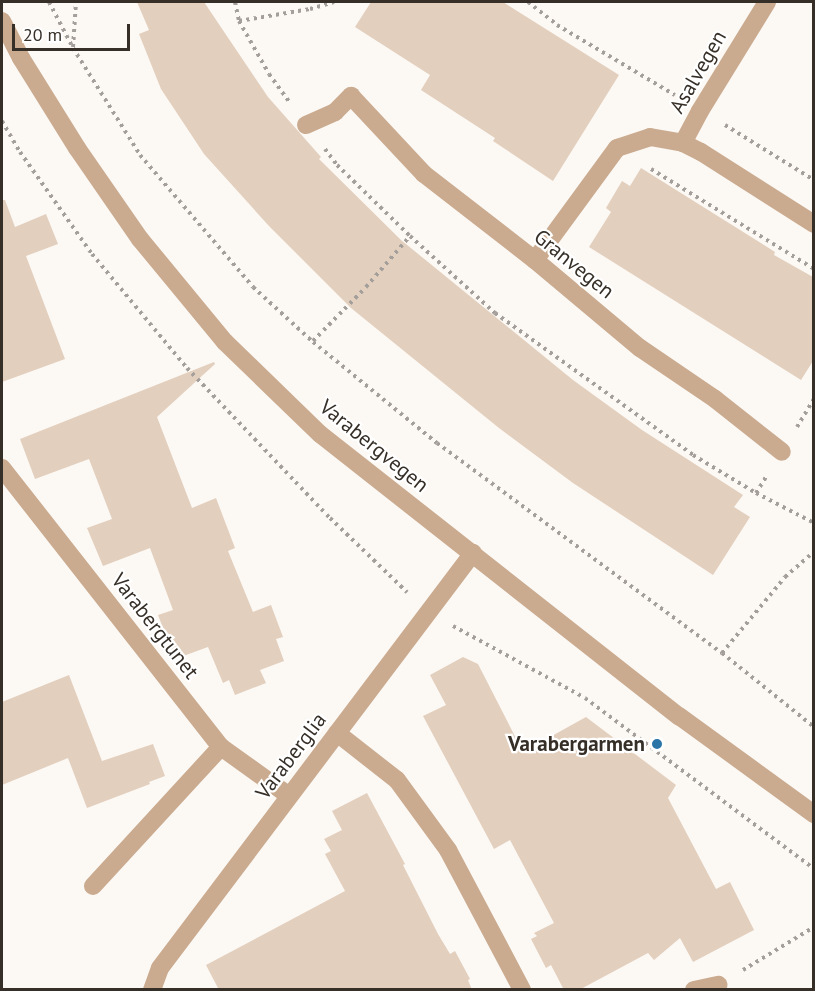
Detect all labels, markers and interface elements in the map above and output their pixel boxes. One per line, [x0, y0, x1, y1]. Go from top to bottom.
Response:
scale bar [15, 12, 134, 50]
text: 20 m [23, 23, 62, 46]
street label: Asalvegen [664, 26, 732, 118]
street label: Granvegen [529, 224, 619, 304]
street label: Varabergvegen [314, 394, 434, 498]
street label: Varabergtunet [106, 568, 204, 684]
street label: Varaberglia [250, 708, 332, 804]
place label: Varabergarmen [508, 731, 645, 757]
marker: Varabergarmen [650, 737, 664, 751]

